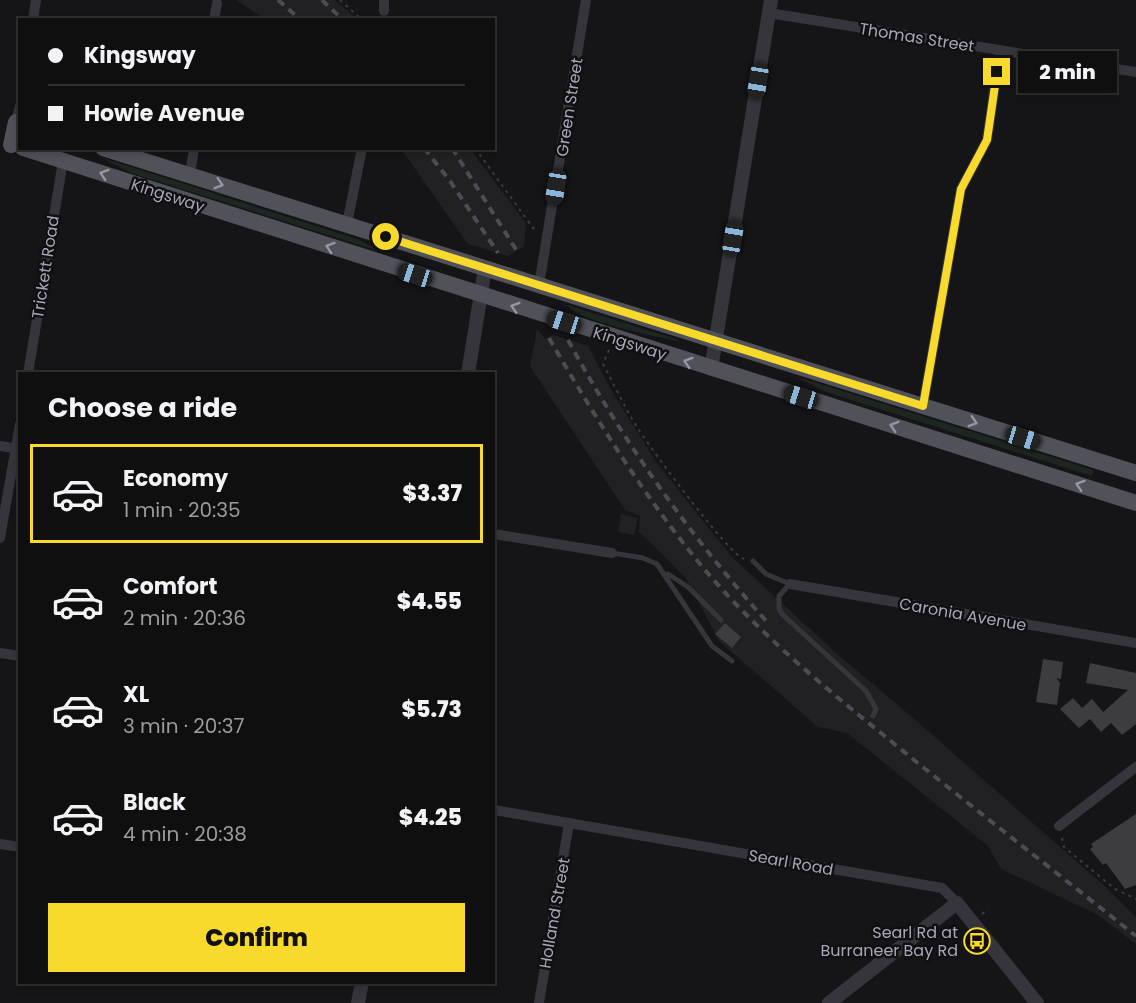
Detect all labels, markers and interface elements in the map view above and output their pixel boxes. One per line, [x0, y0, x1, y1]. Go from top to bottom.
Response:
street label: Thomas Street [858, 17, 976, 58]
text: Kingsway [84, 40, 196, 71]
callout: 2 min [1018, 51, 1117, 93]
street label: Green Street [550, 56, 589, 158]
route end [983, 58, 1010, 85]
text: 2 min [1039, 58, 1096, 86]
car [746, 62, 770, 100]
text: Howie Avenue [84, 98, 245, 129]
car [544, 168, 568, 206]
one-way arrow [99, 169, 110, 181]
street label: Kingsway [128, 173, 207, 218]
one-way arrow [213, 177, 224, 189]
street label: Trickett Road [26, 214, 65, 320]
car [721, 219, 745, 257]
route start [372, 223, 399, 250]
one-way arrow [325, 242, 336, 254]
car [395, 261, 435, 289]
one-way arrow [510, 302, 521, 314]
car [544, 308, 584, 336]
street label: Kingsway [590, 321, 669, 366]
one-way arrow [683, 357, 694, 369]
car [781, 383, 821, 411]
text: Choose a ride [48, 389, 237, 426]
one-way arrow [967, 415, 978, 427]
one-way arrow [889, 421, 900, 434]
car [1003, 424, 1043, 452]
text: Economy [123, 463, 228, 494]
icon: car [51, 467, 105, 521]
text: $3.37 [402, 478, 462, 509]
one-way arrow [1075, 480, 1086, 492]
text: 1 min · 20:35 [123, 496, 241, 524]
text: Comfort [123, 571, 217, 602]
icon: car [51, 575, 105, 629]
text: $4.55 [397, 586, 462, 617]
street label: Caronia Avenue [898, 592, 1028, 637]
text: 2 min · 20:36 [123, 604, 246, 632]
text: XL [123, 679, 149, 710]
icon: car [51, 683, 105, 737]
text: $5.73 [401, 694, 462, 725]
text: 3 min · 20:37 [123, 712, 244, 740]
text: Black [123, 787, 186, 818]
icon: car [51, 791, 105, 845]
text: $4.25 [399, 802, 462, 833]
text: 4 min · 20:38 [123, 820, 247, 848]
street label: Searl Road [747, 844, 835, 881]
street label: Holland Street [533, 856, 576, 970]
button: Confirm [48, 903, 465, 972]
place label: Searl Rd at Burraneer Bay Rd [820, 921, 958, 962]
bus stop icon: Searl Rd at Burraneer Bay Rd [962, 926, 992, 956]

